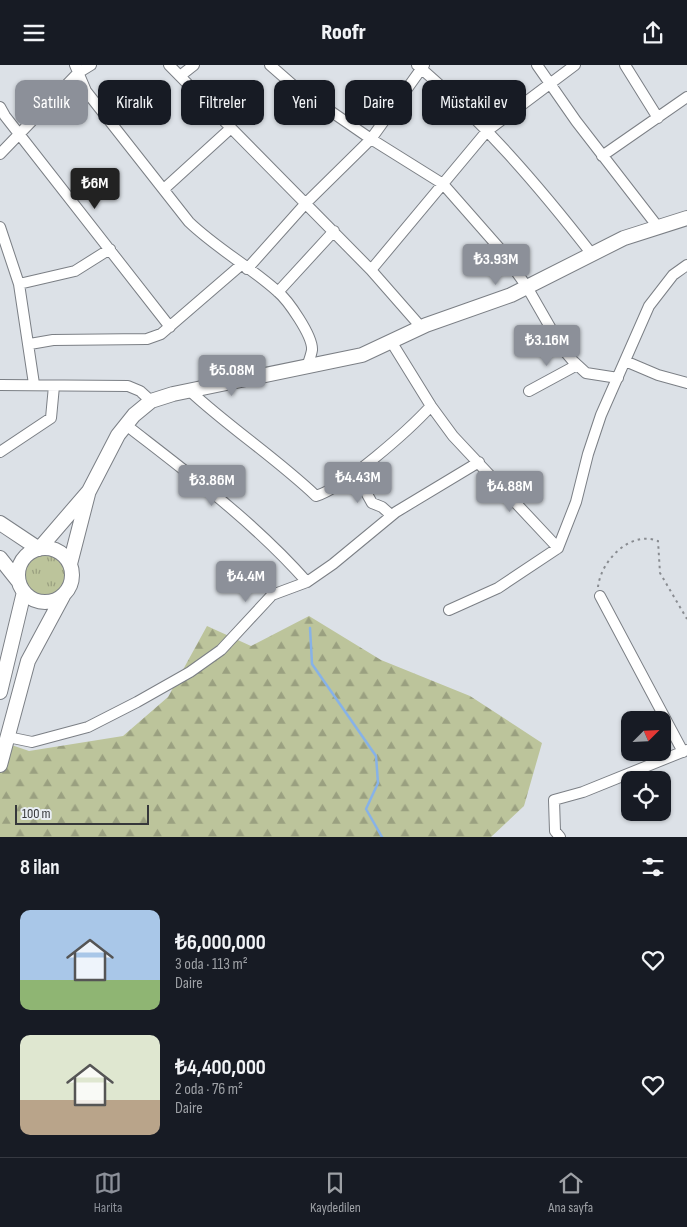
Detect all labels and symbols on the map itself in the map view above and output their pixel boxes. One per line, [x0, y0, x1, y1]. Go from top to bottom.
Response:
pin: ₺6M [71, 167, 119, 210]
pin: ₺3.93M [455, 243, 537, 286]
pin: ₺3.16M [506, 325, 588, 367]
pin: ₺5.08M [191, 355, 273, 397]
pin: ₺4.43M [317, 461, 399, 504]
pin: ₺3.86M [171, 465, 253, 507]
pin: ₺4.88M [469, 471, 551, 513]
pin: ₺4.4M [211, 561, 281, 603]
north arrow [621, 711, 671, 761]
scale bar [15, 802, 149, 825]

